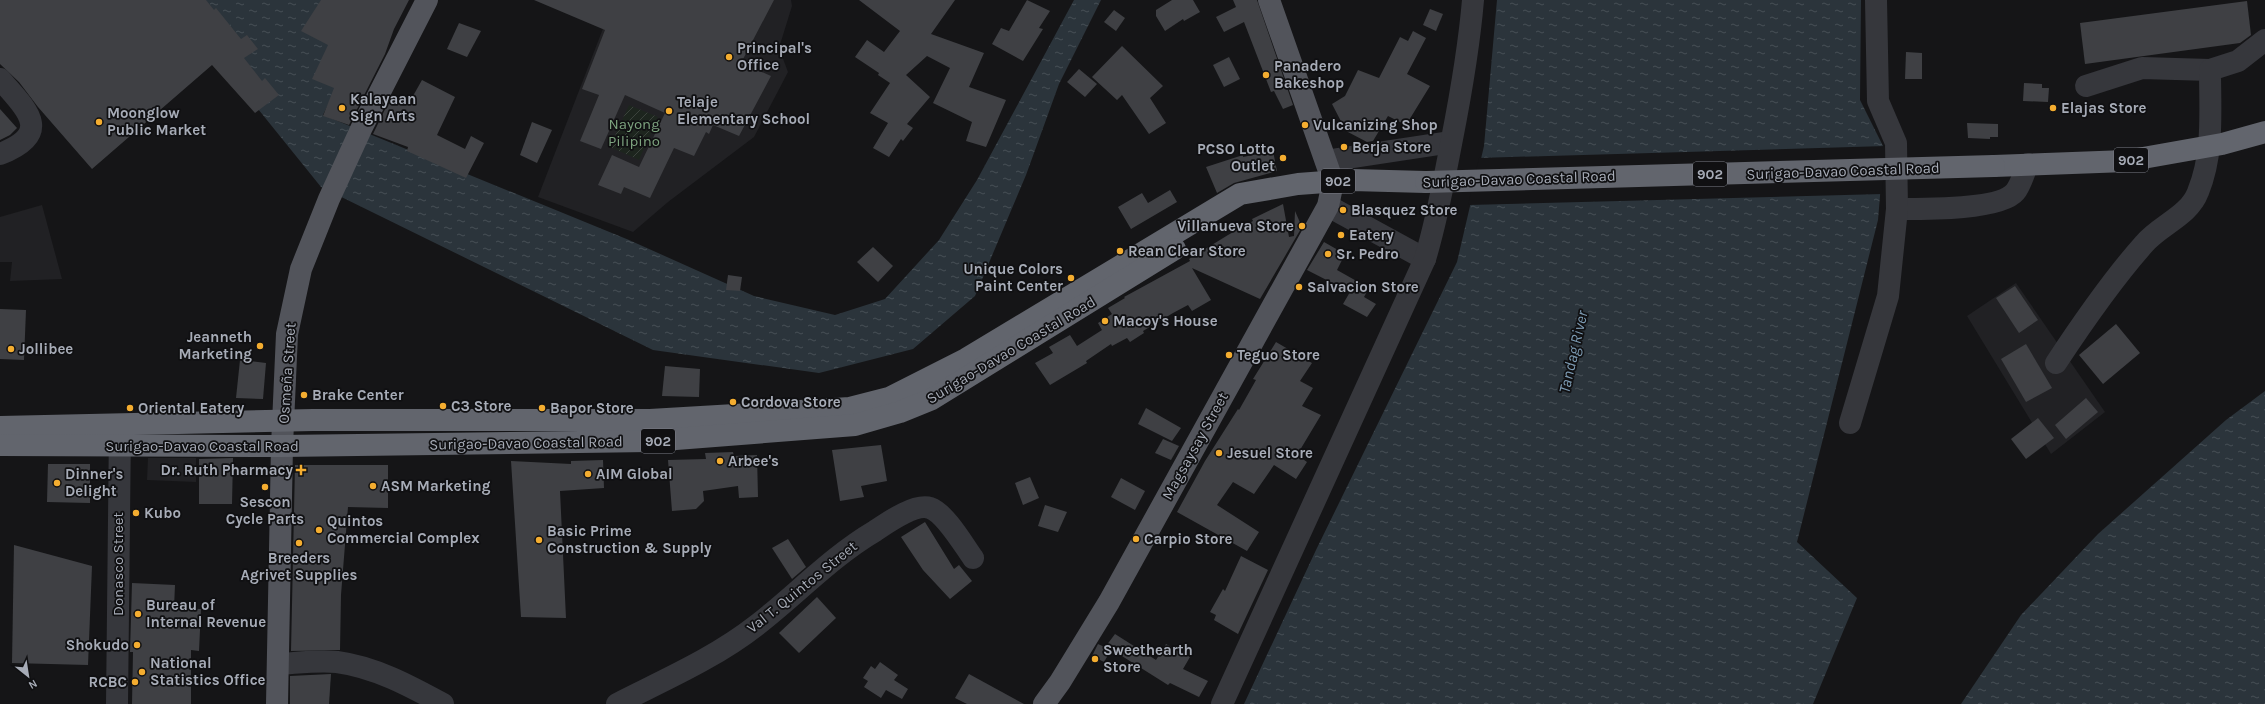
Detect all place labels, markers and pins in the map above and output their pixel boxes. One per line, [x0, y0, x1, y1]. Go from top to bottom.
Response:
place label: Principal's Office [737, 39, 812, 74]
marker: Principal's Office [724, 52, 734, 62]
place label: Panadero Bakeshop [1274, 57, 1344, 92]
marker: Panadero Bakeshop [1261, 70, 1271, 80]
place label: Kalayaan Sign Arts [350, 90, 416, 125]
place label: Telaje Elementary School [677, 93, 810, 128]
place label: Elajas Store [2061, 99, 2147, 117]
marker: Kalayaan Sign Arts [337, 103, 347, 113]
marker: Elajas Store [2048, 103, 2058, 113]
place label: Moonglow Public Market [107, 104, 206, 139]
marker: Telaje Elementary School [664, 106, 674, 116]
place label: Vulcanizing Shop [1313, 116, 1438, 134]
marker: Moonglow Public Market [94, 117, 104, 127]
marker: Vulcanizing Shop [1300, 120, 1310, 130]
place label: Berja Store [1352, 138, 1431, 156]
place label: PCSO Lotto Outlet [1197, 140, 1275, 175]
marker: Berja Store [1339, 142, 1349, 152]
marker: PCSO Lotto Outlet [1278, 153, 1288, 163]
place label: Blasquez Store [1351, 201, 1458, 219]
marker: Blasquez Store [1338, 205, 1348, 215]
place label: Villanueva Store [1177, 217, 1294, 235]
marker: Villanueva Store [1297, 221, 1307, 231]
place label: Eatery [1349, 226, 1394, 244]
marker: Eatery [1336, 230, 1346, 240]
place label: Rean Clear Store [1128, 242, 1246, 260]
place label: Sr. Pedro [1336, 245, 1399, 263]
marker: Rean Clear Store [1115, 246, 1125, 256]
marker: Sr. Pedro [1323, 249, 1333, 259]
place label: Unique Colors Paint Center [963, 260, 1063, 295]
marker: Unique Colors Paint Center [1066, 273, 1076, 283]
place label: Salvacion Store [1307, 278, 1419, 296]
marker: Salvacion Store [1294, 282, 1304, 292]
place label: Macoy's House [1113, 312, 1218, 330]
marker: Macoy's House [1100, 316, 1110, 326]
place label: Jeanneth Marketing [178, 328, 252, 363]
place label: Jollibee [19, 340, 73, 358]
marker: Jeanneth Marketing [255, 341, 265, 351]
marker: Jollibee [6, 344, 16, 354]
place label: Teguo Store [1237, 346, 1320, 364]
marker: Teguo Store [1224, 350, 1234, 360]
place label: Brake Center [312, 386, 404, 404]
marker: Brake Center [299, 390, 309, 400]
place label: Cordova Store [741, 393, 841, 411]
place label: C3 Store [451, 397, 511, 415]
marker: Cordova Store [728, 397, 738, 407]
place label: Oriental Eatery [138, 399, 245, 417]
place label: Bapor Store [550, 399, 634, 417]
marker: C3 Store [438, 401, 448, 411]
marker: Oriental Eatery [125, 403, 135, 413]
marker: Bapor Store [537, 403, 547, 413]
place label: Jesuel Store [1227, 444, 1313, 462]
marker: Jesuel Store [1214, 448, 1224, 458]
place label: Arbee's [728, 452, 779, 470]
marker: Arbee's [715, 456, 725, 466]
place label: Dr. Ruth Pharmacy [160, 461, 293, 479]
place label: Dinner's Delight [65, 465, 123, 500]
marker: Dr. Ruth Pharmacy [296, 465, 306, 475]
place label: AIM Global [596, 465, 673, 483]
marker: AIM Global [583, 469, 593, 479]
place label: ASM Marketing [381, 477, 491, 495]
marker: Dinner's Delight [52, 478, 62, 488]
marker: ASM Marketing [368, 481, 378, 491]
marker: Sescon Cycle Parts [260, 482, 270, 492]
place label: Sescon Cycle Parts [226, 493, 304, 528]
place label: Kubo [144, 504, 181, 522]
marker: Kubo [131, 508, 141, 518]
place label: Quintos Commercial Complex [327, 512, 480, 547]
place label: Basic Prime Construction & Supply [547, 522, 712, 557]
marker: Quintos Commercial Complex [314, 525, 324, 535]
place label: Carpio Store [1144, 530, 1232, 548]
marker: Carpio Store [1131, 534, 1141, 544]
marker: Basic Prime Construction & Supply [534, 535, 544, 545]
marker: Breeders Agrivet Supplies [294, 538, 304, 548]
place label: Breeders Agrivet Supplies [241, 549, 358, 584]
place label: Bureau of Internal Revenue [146, 596, 266, 631]
marker: Bureau of Internal Revenue [133, 609, 143, 619]
place label: Shokudo [66, 636, 129, 654]
marker: Shokudo [132, 640, 142, 650]
place label: Sweethearth Store [1103, 641, 1193, 676]
place label: National Statistics Office [150, 654, 266, 689]
marker: Sweethearth Store [1090, 654, 1100, 664]
marker: National Statistics Office [137, 667, 147, 677]
place label: RCBC [89, 673, 127, 691]
marker: RCBC [130, 677, 140, 687]

